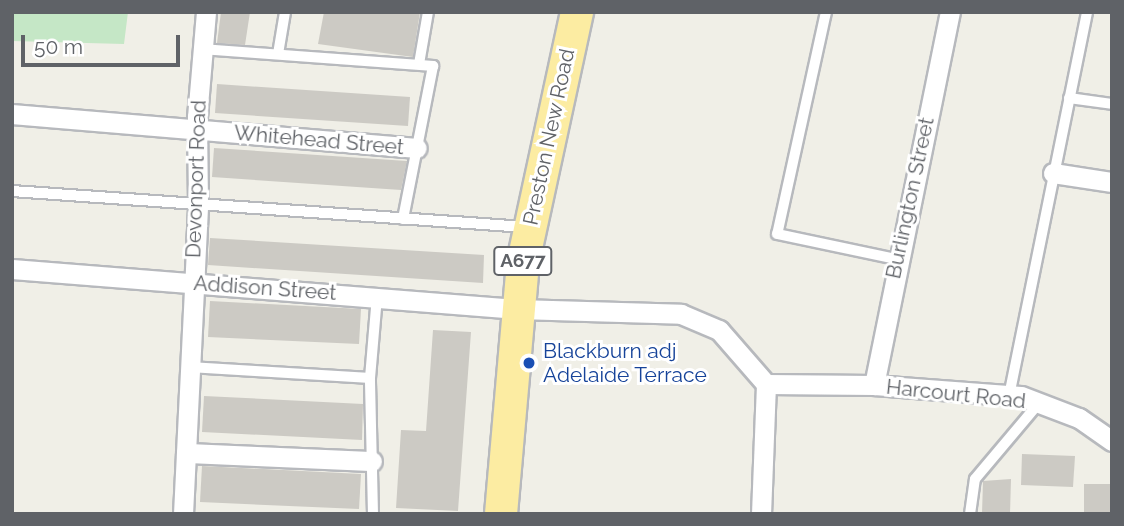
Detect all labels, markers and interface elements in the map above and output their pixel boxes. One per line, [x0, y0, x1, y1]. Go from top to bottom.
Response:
scale bar [24, 21, 184, 65]
text: 50 m [34, 34, 83, 59]
street label: Preston New Road [518, 46, 580, 228]
street label: Devonport Road [181, 100, 211, 258]
street label: Burlington Street [881, 115, 939, 281]
street label: Whitehead Street [233, 120, 405, 160]
road number: A677 [493, 246, 553, 276]
street label: Addison Street [193, 270, 337, 306]
place label: Blackburn adj Adelaide Terrace [543, 338, 707, 388]
marker: Blackburn adj Adelaide Terrace [521, 355, 537, 371]
street label: Harcourt Road [885, 374, 1027, 414]

